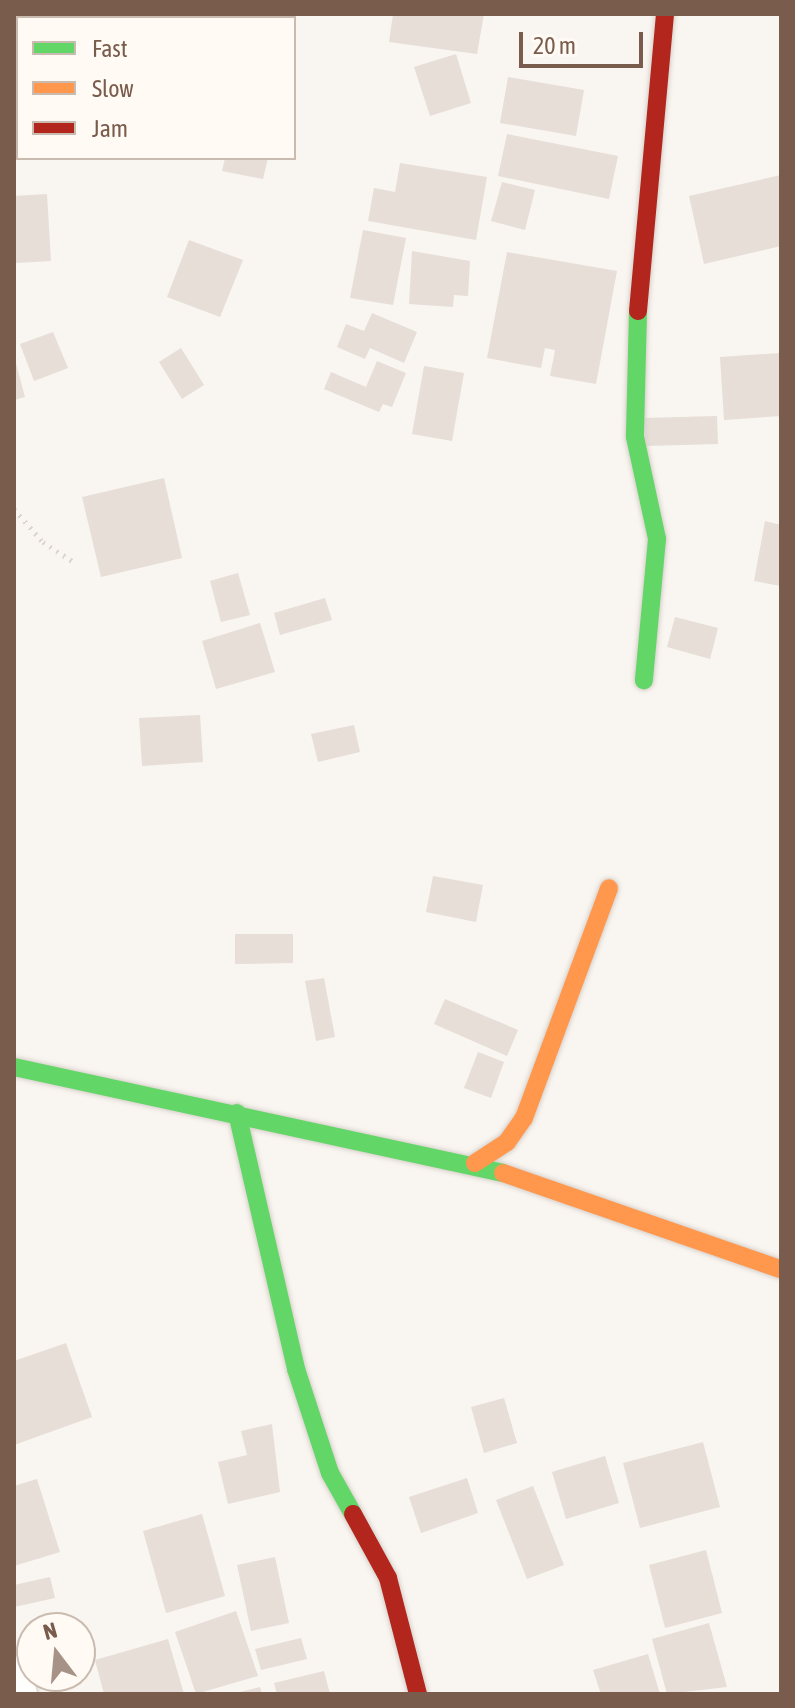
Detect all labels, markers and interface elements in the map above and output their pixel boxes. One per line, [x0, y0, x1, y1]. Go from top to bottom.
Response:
legend [16, 16, 296, 160]
scale bar [523, 16, 647, 66]
text: 20 m [533, 32, 576, 59]
text: Fast [92, 35, 128, 62]
text: Slow [92, 75, 134, 102]
text: Jam [92, 115, 128, 142]
north arrow [16, 1612, 96, 1692]
text: N [40, 1617, 60, 1645]

